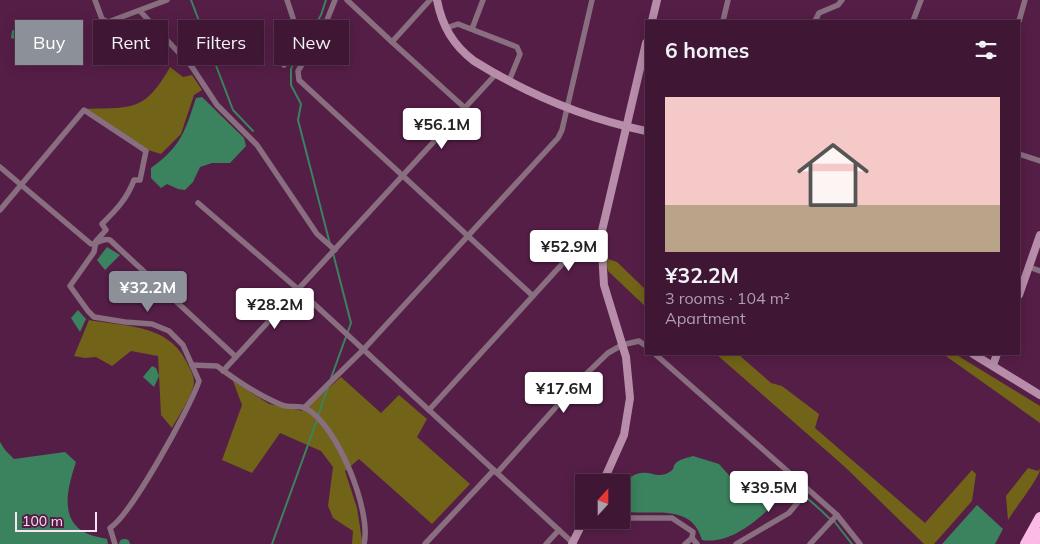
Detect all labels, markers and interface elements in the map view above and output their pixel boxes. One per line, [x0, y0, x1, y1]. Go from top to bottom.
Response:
chip: Buy [15, 20, 83, 65]
chip: Rent [93, 20, 168, 65]
chip: Filters [178, 20, 264, 65]
chip: New [274, 20, 349, 65]
icon: filters [972, 36, 1000, 64]
text: 6 homes [665, 37, 749, 63]
pin: ¥56.1M [401, 108, 483, 150]
text: ¥56.1M [414, 114, 470, 134]
icon: home [788, 130, 878, 220]
pin: ¥52.9M [528, 230, 610, 272]
text: ¥52.9M [541, 236, 597, 256]
text: ¥32.2M [665, 262, 739, 288]
pin: ¥32.2M [107, 270, 189, 313]
text: ¥32.2M [120, 277, 176, 297]
pin: ¥28.2M [234, 288, 316, 330]
text: 3 rooms · 104 m² [665, 288, 790, 308]
text: ¥28.2M [247, 294, 303, 314]
text: Apartment [665, 308, 746, 328]
pin: ¥17.6M [523, 372, 605, 414]
text: ¥17.6M [536, 378, 592, 398]
pin: ¥39.5M [728, 470, 810, 513]
north arrow [575, 474, 630, 529]
map controls [575, 474, 630, 529]
text: ¥39.5M [741, 477, 797, 497]
scale bar [15, 509, 98, 532]
text: 100 m [22, 512, 63, 530]

